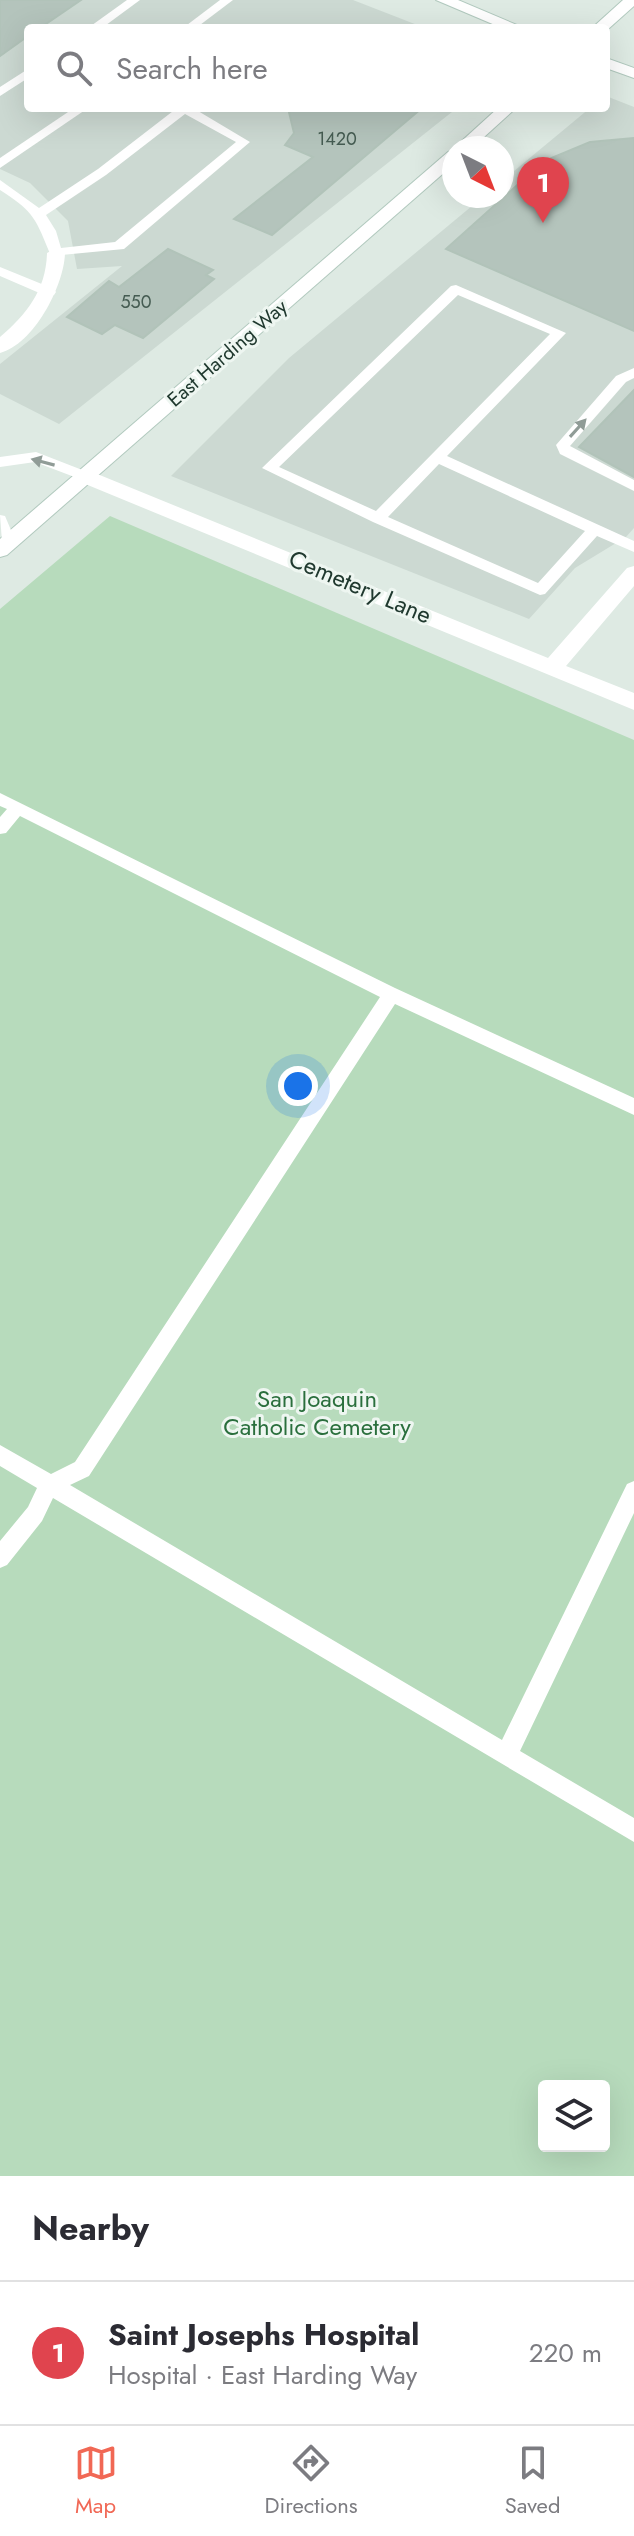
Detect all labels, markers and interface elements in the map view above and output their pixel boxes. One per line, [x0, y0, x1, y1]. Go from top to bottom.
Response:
search box [24, 24, 610, 112]
icon: search [52, 46, 96, 90]
text: Search here [116, 47, 268, 90]
house number: 1420 [317, 126, 357, 152]
north arrow [442, 136, 514, 208]
pin: 1 [517, 157, 569, 223]
house number: 550 [120, 289, 152, 315]
street label: East Harding Way [161, 293, 294, 414]
one-way arrow [568, 419, 586, 438]
one-way arrow [31, 455, 56, 467]
street label: Cemetery Lane [283, 541, 437, 632]
your location [278, 1066, 318, 1106]
park label: San Joaquin Catholic Cemetery [223, 1381, 411, 1444]
map controls [538, 2080, 610, 2152]
button: layers [538, 2080, 610, 2152]
text: Nearby [32, 2204, 149, 2253]
text: Saint Josephs Hospital [108, 2313, 419, 2356]
text: 1 [51, 2334, 65, 2372]
text: 220 m [529, 2334, 602, 2372]
text: Hospital · East Harding Way [108, 2356, 417, 2394]
tab: Map [74, 2441, 118, 2521]
tab: Directions [265, 2441, 358, 2521]
tab: Saved [505, 2441, 560, 2521]

